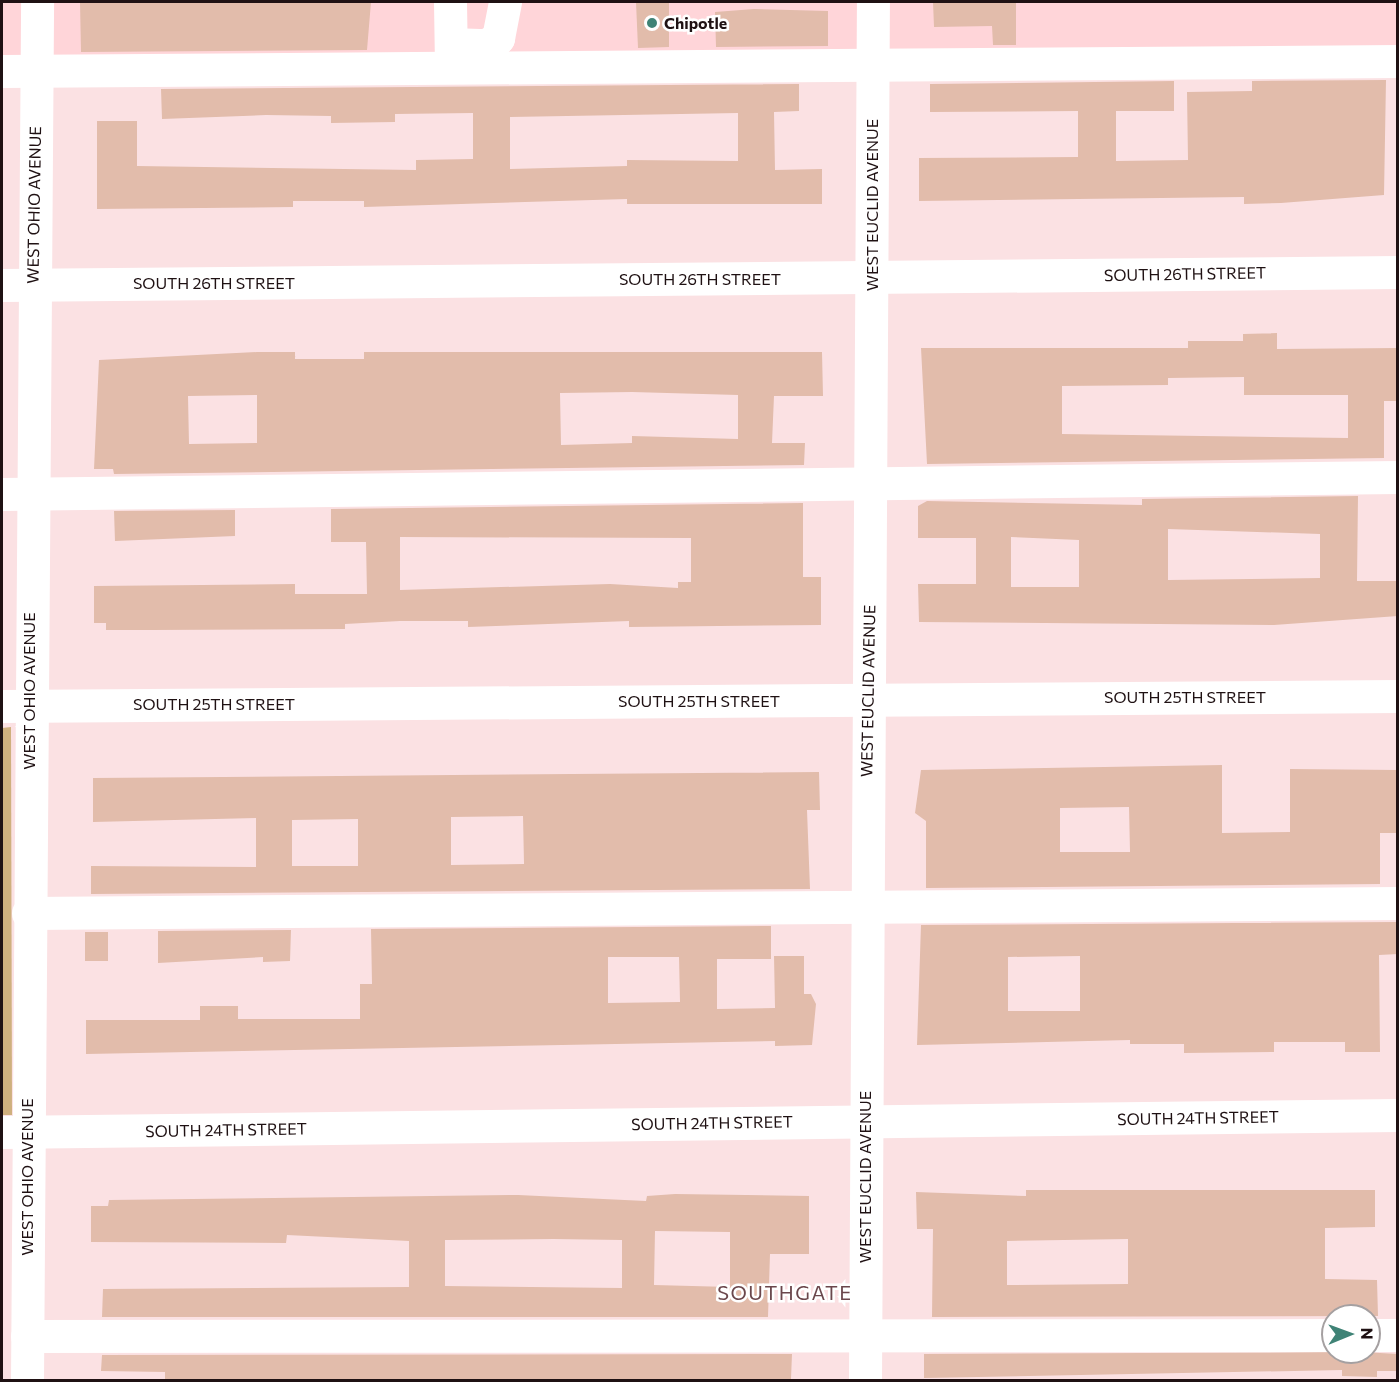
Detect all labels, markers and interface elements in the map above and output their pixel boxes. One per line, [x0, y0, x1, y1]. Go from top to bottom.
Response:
place label: Chipotle [664, 13, 727, 33]
marker: Chipotle [645, 16, 659, 30]
street label: WEST EUCLID AVENUE [862, 119, 882, 291]
street label: WEST OHIO AVENUE [23, 126, 45, 284]
street label: SOUTH 26TH STREET [1104, 263, 1266, 285]
street label: SOUTH 26TH STREET [619, 269, 781, 289]
street label: SOUTH 26TH STREET [133, 273, 295, 293]
street label: WEST EUCLID AVENUE [857, 605, 879, 777]
street label: WEST OHIO AVENUE [19, 612, 39, 770]
street label: SOUTH 25TH STREET [1104, 687, 1266, 707]
street label: SOUTH 25TH STREET [618, 691, 780, 711]
street label: SOUTH 25TH STREET [133, 694, 295, 714]
street label: WEST EUCLID AVENUE [855, 1091, 875, 1263]
street label: WEST OHIO AVENUE [17, 1098, 37, 1256]
street label: SOUTH 24TH STREET [1117, 1107, 1279, 1129]
street label: SOUTH 24TH STREET [631, 1112, 793, 1134]
street label: SOUTH 24TH STREET [145, 1119, 307, 1141]
district label: SOUTHGATE [717, 1280, 853, 1304]
north arrow [1321, 1304, 1381, 1364]
text: N [1358, 1328, 1377, 1340]

